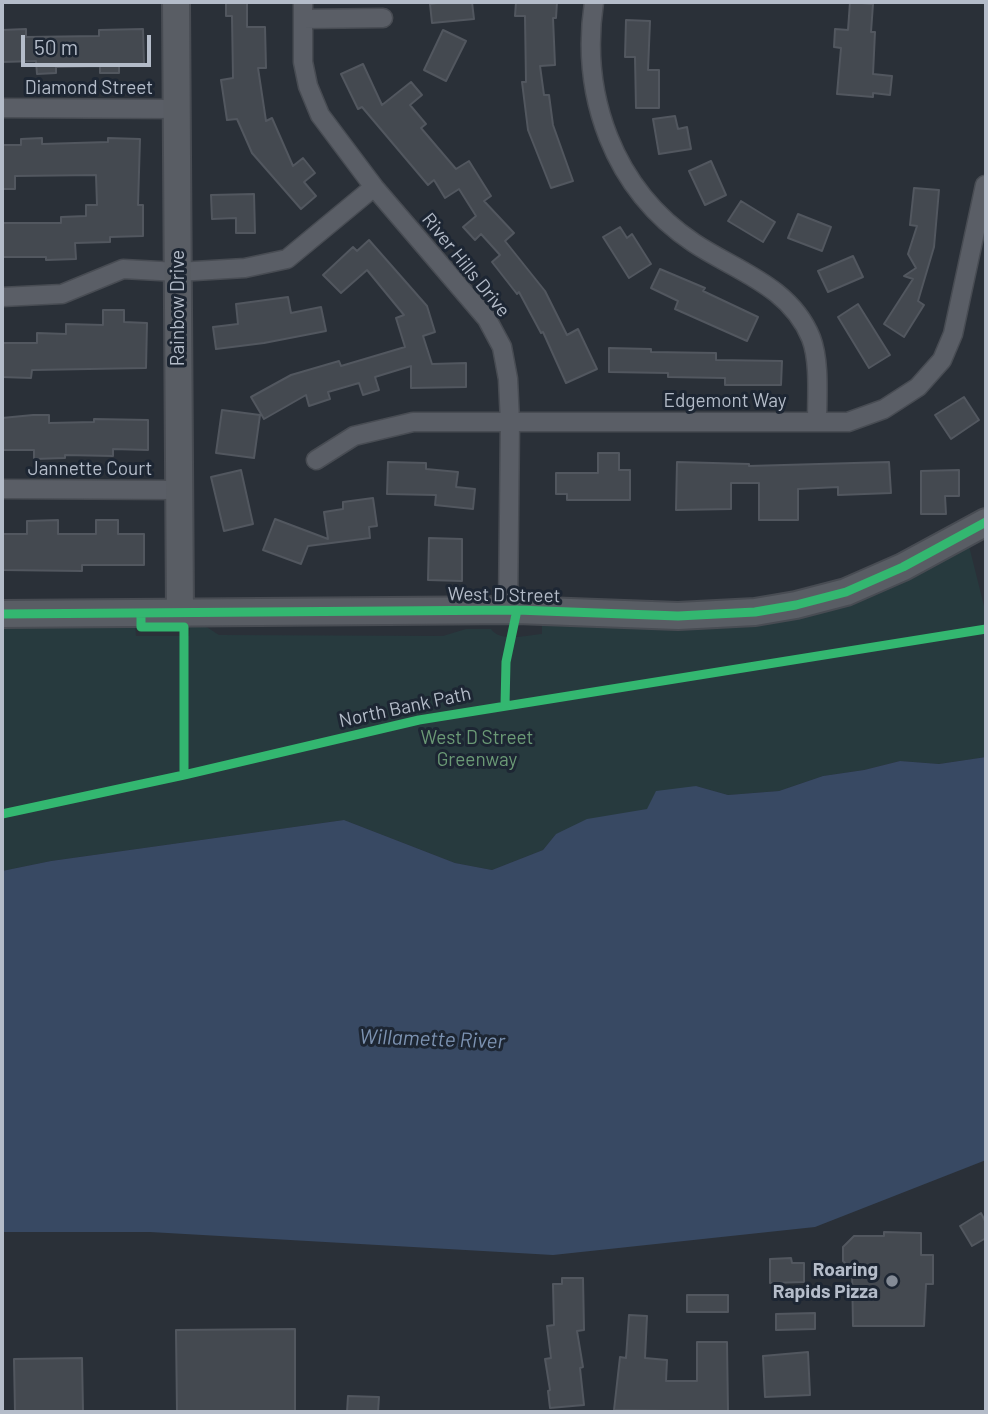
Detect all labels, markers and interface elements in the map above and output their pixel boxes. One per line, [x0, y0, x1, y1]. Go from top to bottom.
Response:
scale bar [24, 21, 154, 65]
text: 50 m [34, 34, 78, 59]
street label: Diamond Street [25, 77, 153, 99]
street label: River Hills Drive [417, 208, 515, 322]
street label: Rainbow Drive [167, 250, 189, 366]
street label: Edgemont Way [663, 390, 787, 412]
street label: Jannette Court [28, 458, 152, 480]
street label: West D Street [447, 583, 561, 607]
street label: North Bank Path [337, 682, 473, 732]
park label: West D Street Greenway [421, 727, 533, 771]
water label: Willamette River [359, 1024, 505, 1054]
place label: Roaring Rapids Pizza [773, 1259, 878, 1303]
marker: Roaring Rapids Pizza [884, 1273, 900, 1289]

